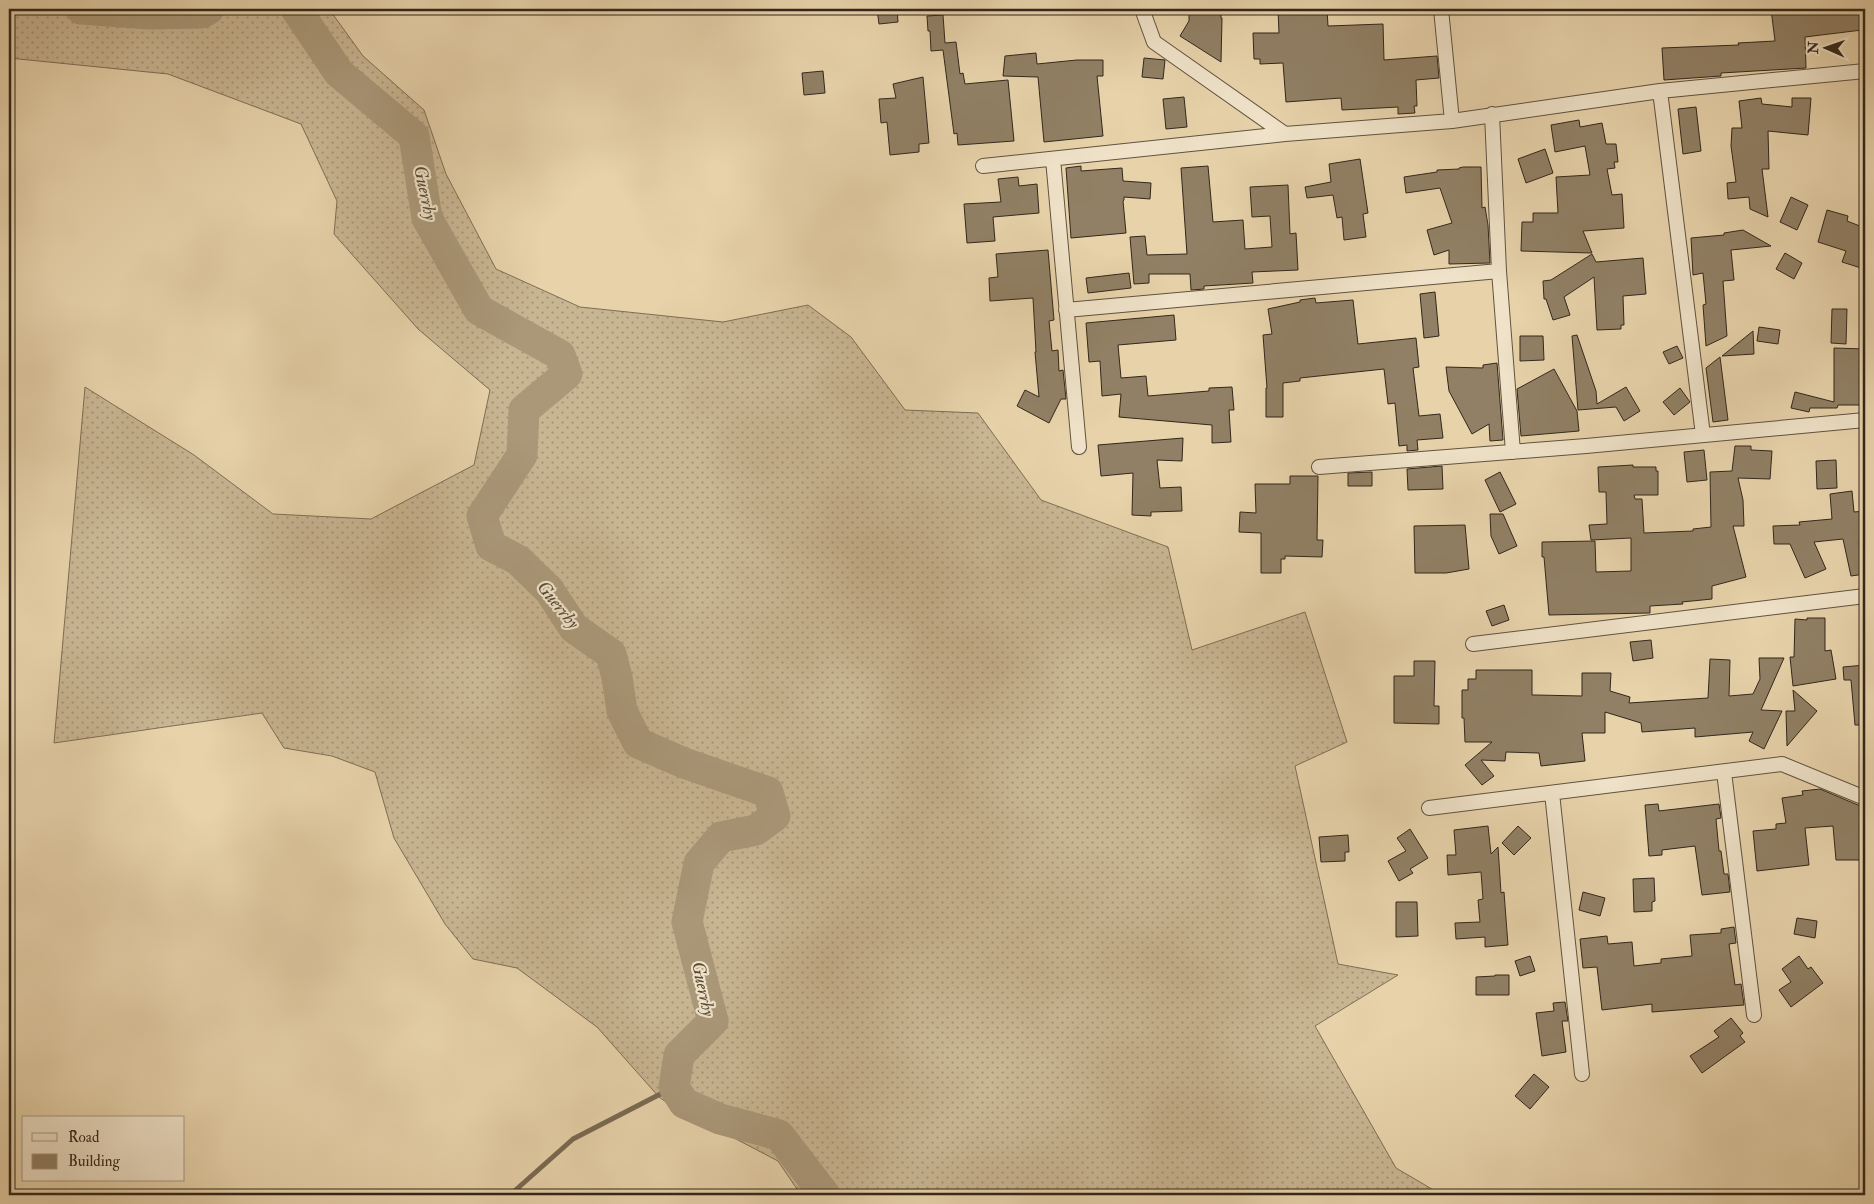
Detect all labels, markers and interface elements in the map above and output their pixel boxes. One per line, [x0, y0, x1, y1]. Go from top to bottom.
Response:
north arrow [1802, 22, 1852, 72]
text: N [1805, 41, 1822, 55]
water label: Guerrhy [408, 164, 442, 223]
water label: Guerrhy [532, 576, 585, 634]
water label: Guerrhy [686, 960, 720, 1019]
legend [22, 1116, 185, 1182]
text: Road [68, 1128, 100, 1147]
text: Building [68, 1152, 120, 1171]

